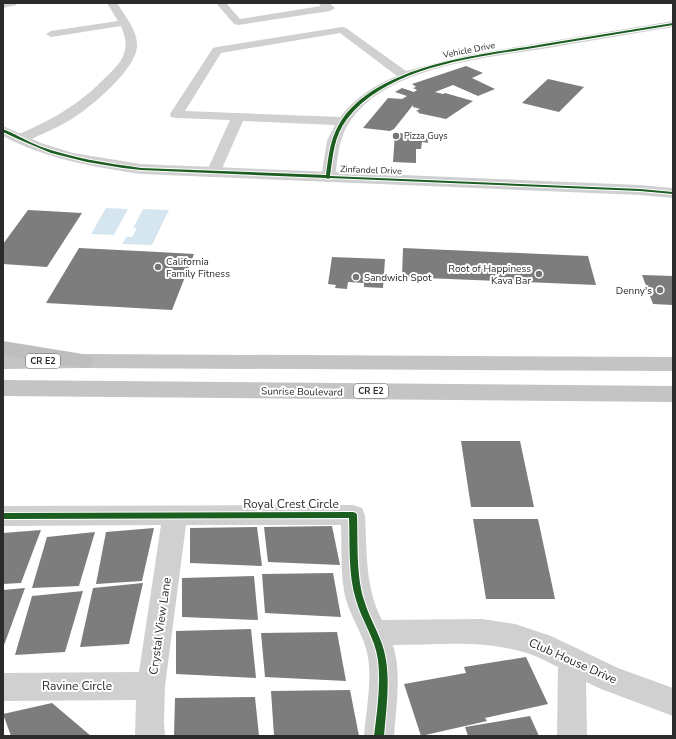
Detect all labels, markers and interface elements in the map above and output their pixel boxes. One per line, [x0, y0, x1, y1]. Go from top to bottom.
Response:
street label: Vehicle Drive [441, 39, 496, 61]
place label: Pizza Guys [404, 130, 448, 142]
marker: Pizza Guys [391, 131, 401, 141]
street label: Zinfandel Drive [340, 163, 402, 177]
place label: California Family Fitness [166, 255, 230, 281]
marker: California Family Fitness [153, 262, 163, 272]
place label: Root of Happiness Kava Bar [448, 262, 531, 288]
marker: Root of Happiness Kava Bar [534, 269, 544, 279]
place label: Sandwich Spot [364, 271, 432, 285]
marker: Sandwich Spot [351, 272, 361, 282]
place label: Denny's [616, 284, 652, 298]
marker: Denny's [655, 285, 665, 295]
road number: CR E2 [26, 354, 60, 368]
street label: Sunrise Boulevard [261, 384, 343, 400]
road number: CR E2 [354, 384, 388, 398]
street label: Royal Crest Circle [243, 496, 339, 512]
street label: Crystal View Lane [145, 576, 175, 676]
street label: Club House Drive [526, 634, 620, 688]
street label: Ravine Circle [42, 678, 112, 694]

